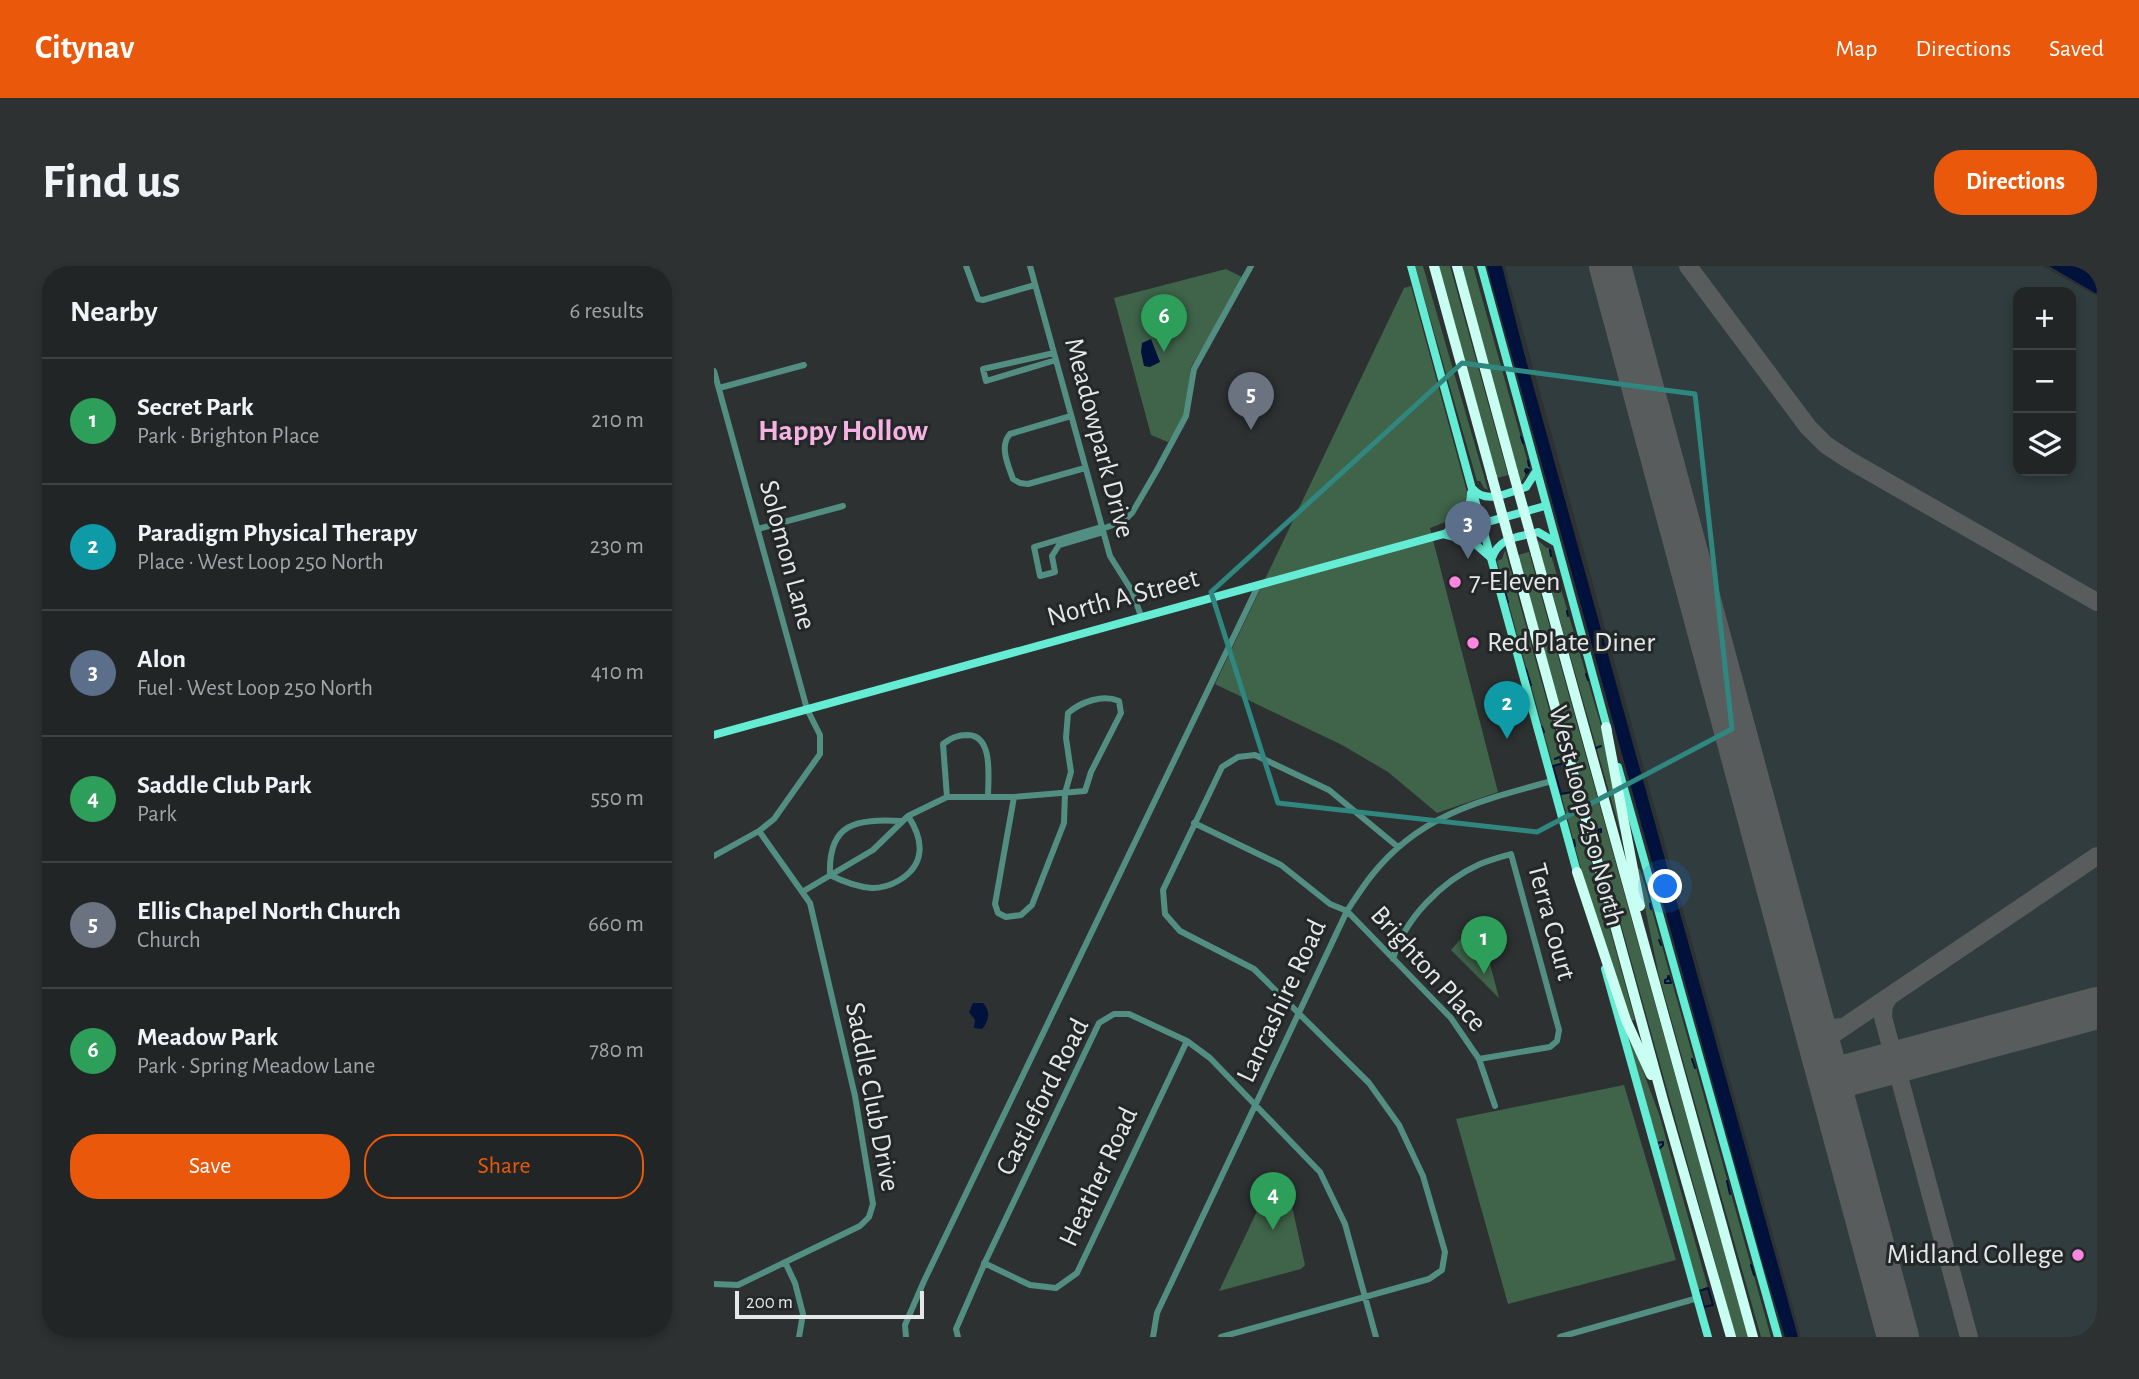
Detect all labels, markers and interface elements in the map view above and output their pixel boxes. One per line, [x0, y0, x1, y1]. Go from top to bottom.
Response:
text: Citynav [35, 32, 134, 65]
text: Map [1835, 37, 1877, 61]
text: Directions [1915, 37, 2011, 61]
text: Saved [2049, 37, 2104, 61]
button: Directions [1934, 150, 2097, 215]
text: Find us [42, 158, 181, 207]
map controls [2013, 287, 2076, 476]
button: + [2013, 287, 2076, 350]
pin: 6 [1141, 294, 1187, 352]
text: Nearby [70, 297, 158, 327]
text: 6 results [570, 300, 644, 323]
street label: Meadowpark Drive [1059, 335, 1139, 541]
button: − [2013, 350, 2076, 413]
pin: 5 [1228, 372, 1274, 430]
text: Secret Park [137, 394, 254, 420]
text: 1 [89, 409, 97, 432]
text: 210 m [591, 409, 644, 432]
button: layers [2013, 413, 2076, 476]
district label: Happy Hollow [758, 416, 928, 446]
text: Park · Brighton Place [137, 425, 319, 448]
street label: Solomon Lane [754, 477, 820, 633]
pin: 3 [1445, 501, 1491, 559]
text: Paradigm Physical Therapy [137, 520, 417, 546]
text: 2 [88, 535, 98, 558]
text: 230 m [590, 535, 644, 558]
text: Place · West Loop 250 North [137, 551, 384, 574]
street label: North A Street [1044, 564, 1202, 632]
place label: 7-Eleven [1469, 568, 1561, 596]
marker: 7-Eleven [1447, 574, 1463, 590]
place label: Red Plate Diner [1487, 629, 1655, 657]
marker: Red Plate Diner [1465, 635, 1481, 651]
text: Alon [137, 646, 186, 672]
text: 3 [88, 661, 98, 684]
text: 410 m [591, 661, 644, 684]
text: Fuel · West Loop 250 North [137, 677, 373, 700]
pin: 2 [1484, 681, 1530, 739]
street label: West Loop 250 North [1543, 703, 1629, 929]
text: Saddle Club Park [137, 772, 312, 798]
text: 4 [87, 787, 99, 810]
text: 550 m [590, 787, 644, 810]
text: Park [137, 803, 177, 826]
street label: Terra Court [1522, 860, 1580, 984]
your location [1648, 869, 1682, 903]
text: Ellis Chapel North Church [137, 898, 401, 924]
street label: Brighton Place [1365, 901, 1491, 1037]
text: 5 [88, 913, 98, 936]
text: 660 m [588, 913, 644, 936]
street label: Lancashire Road [1232, 915, 1332, 1087]
pin: 1 [1461, 916, 1507, 974]
text: Church [137, 929, 201, 952]
street label: Saddle Club Drive [840, 1000, 904, 1194]
street label: Castleford Road [992, 1014, 1094, 1180]
text: Meadow Park [137, 1024, 278, 1050]
text: 6 [87, 1039, 99, 1062]
text: 780 m [589, 1039, 644, 1062]
text: Park · Spring Meadow Lane [137, 1055, 375, 1078]
street label: Heather Road [1055, 1103, 1143, 1251]
button: Save [70, 1134, 350, 1199]
button: Share [364, 1134, 644, 1199]
pin: 4 [1250, 1172, 1296, 1230]
place label: Midland College [1887, 1241, 2064, 1269]
marker: Midland College [2070, 1247, 2086, 1263]
scale bar [735, 1288, 924, 1320]
text: 200 m [746, 1293, 793, 1312]

